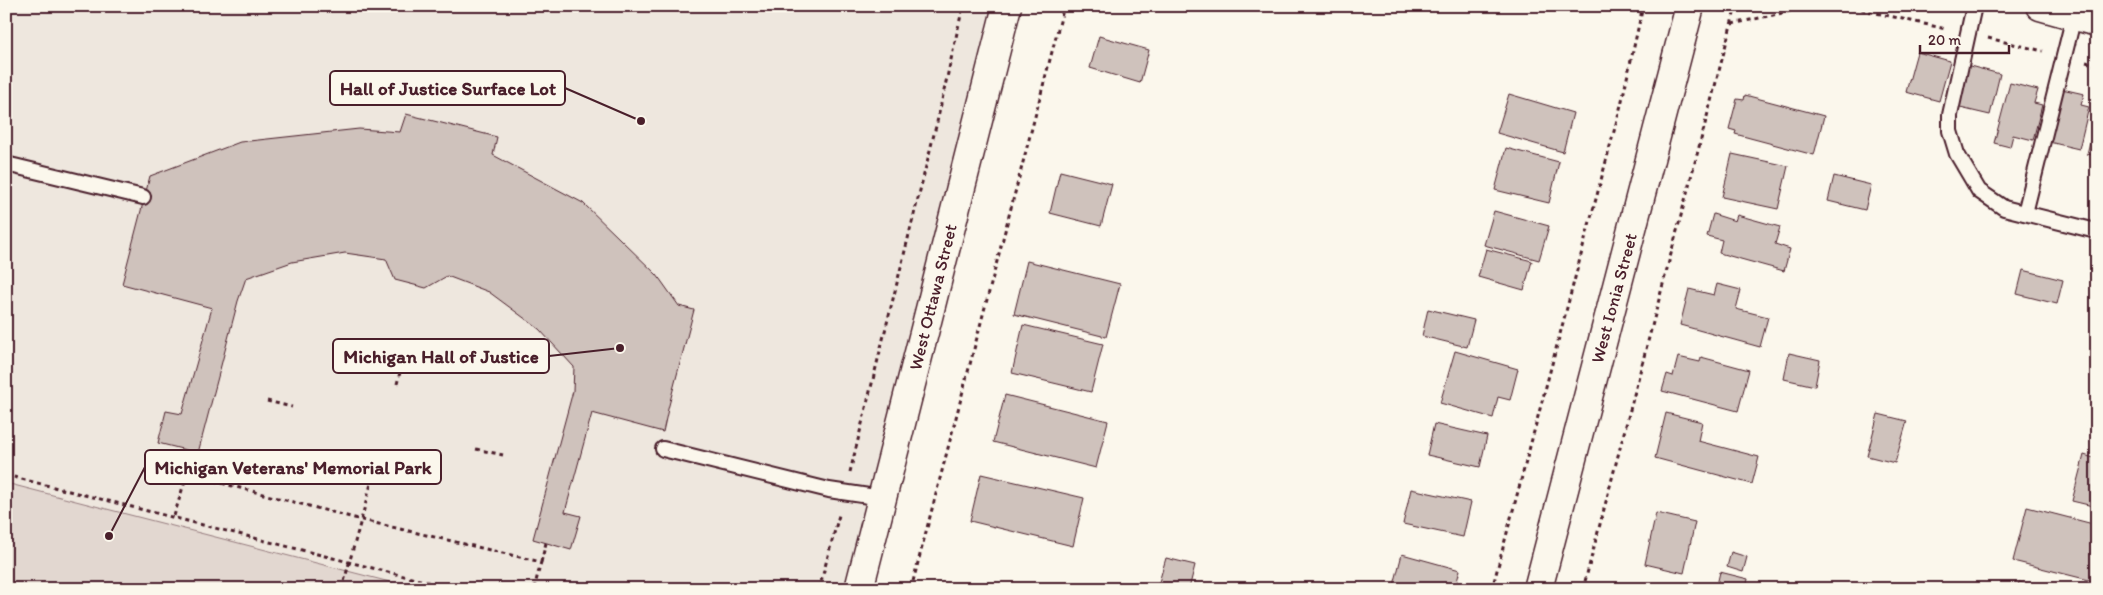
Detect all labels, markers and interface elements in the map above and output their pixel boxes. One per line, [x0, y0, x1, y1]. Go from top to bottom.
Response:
scale bar [1920, 22, 2009, 54]
text: 20 m [1928, 31, 1962, 49]
callout: Hall of Justice Surface Lot [330, 71, 565, 105]
text: Hall of Justice Surface Lot [340, 77, 556, 100]
street label: West Ottawa Street [904, 221, 962, 372]
street label: West Ionia Street [1586, 230, 1642, 366]
callout: Michigan Hall of Justice [333, 339, 549, 373]
text: Michigan Hall of Justice [343, 345, 539, 368]
callout: Michigan Veterans' Memorial Park [145, 450, 441, 484]
text: Michigan Veterans' Memorial Park [154, 456, 432, 479]

